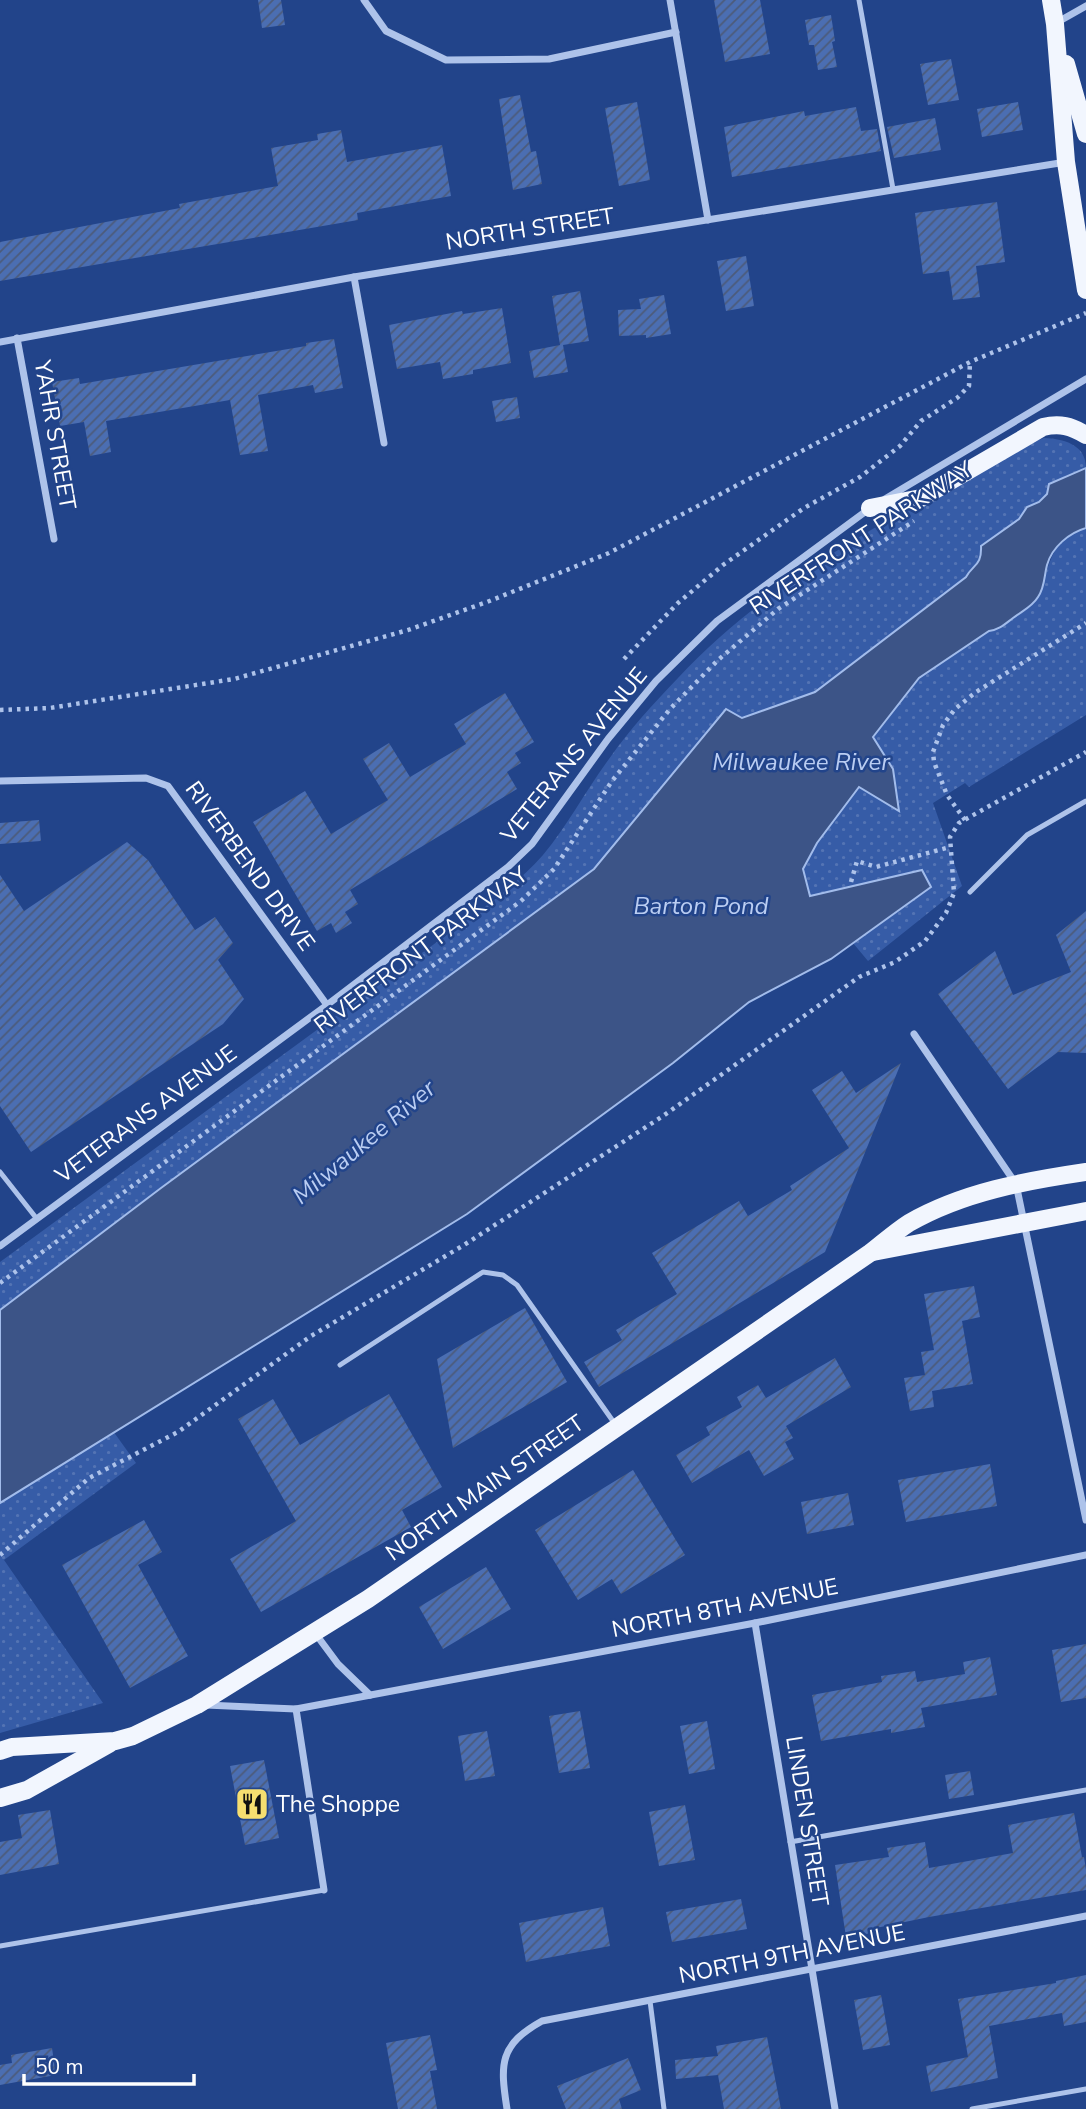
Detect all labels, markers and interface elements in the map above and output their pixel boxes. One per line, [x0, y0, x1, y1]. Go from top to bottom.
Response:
street label: NORTH STREET [443, 200, 617, 258]
street label: YAHR STREET [26, 357, 83, 512]
street label: RIVERFRONT PARKWAY [743, 454, 979, 622]
street label: VETERANS AVENUE [493, 661, 654, 850]
water label: Milwaukee River [712, 746, 891, 778]
street label: RIVERBEND DRIVE [178, 775, 322, 957]
street label: RIVERFRONT PARKWAY [308, 859, 535, 1041]
water label: Barton Pond [633, 890, 769, 922]
street label: VETERANS AVENUE [48, 1038, 243, 1191]
water label: Milwaukee River [286, 1072, 443, 1211]
street label: NORTH MAIN STREET [380, 1408, 590, 1568]
street label: NORTH 8TH AVENUE [609, 1571, 841, 1645]
street label: LINDEN STREET [778, 1734, 836, 1909]
restaurant icon: The Shoppe [233, 1785, 271, 1823]
place label: The Shoppe [276, 1789, 400, 1820]
street label: NORTH 9TH AVENUE [676, 1917, 908, 1991]
scale bar [24, 2042, 194, 2086]
text: 50 m [35, 2053, 84, 2081]

